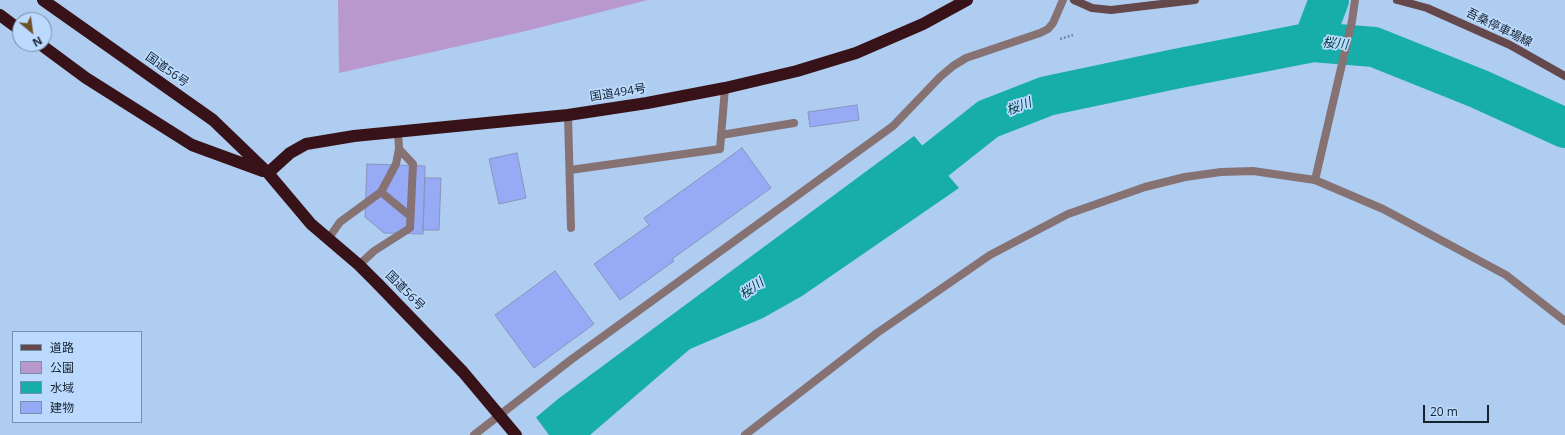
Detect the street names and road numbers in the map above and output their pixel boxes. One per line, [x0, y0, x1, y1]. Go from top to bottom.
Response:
street label: 吾桑停車場線 [1463, 6, 1535, 50]
street label: 国道56号 [143, 50, 191, 90]
street label: 国道494号 [589, 81, 647, 105]
street label: 国道56号 [382, 268, 428, 314]

